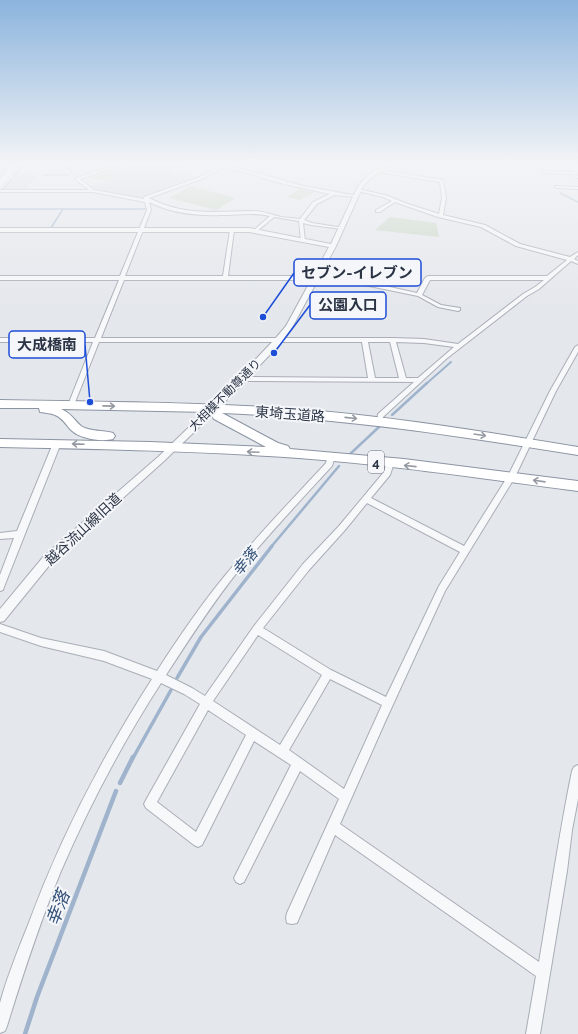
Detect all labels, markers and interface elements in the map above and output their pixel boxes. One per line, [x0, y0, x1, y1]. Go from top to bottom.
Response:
callout: セブン-イレブン [294, 259, 421, 286]
text: セブン-イレブン [301, 264, 413, 282]
callout: 公園入口 [310, 292, 386, 319]
text: 公園入口 [318, 296, 378, 314]
callout: 大成橋南 [9, 331, 85, 358]
text: 大成橋南 [17, 336, 77, 354]
street label: 大相模不動尊通り [186, 356, 264, 434]
one-way arrow [102, 402, 115, 410]
street label: 東埼玉道路 [255, 404, 325, 424]
one-way arrow [344, 415, 357, 422]
one-way arrow [473, 431, 486, 439]
one-way arrow [72, 440, 85, 448]
one-way arrow [247, 448, 260, 455]
road number: 4 [368, 451, 384, 473]
one-way arrow [404, 462, 417, 469]
one-way arrow [533, 477, 546, 485]
street label: 越谷流山線旧道 [42, 490, 124, 568]
water label: 幸落 [229, 543, 263, 579]
water label: 幸落 [41, 884, 75, 928]

